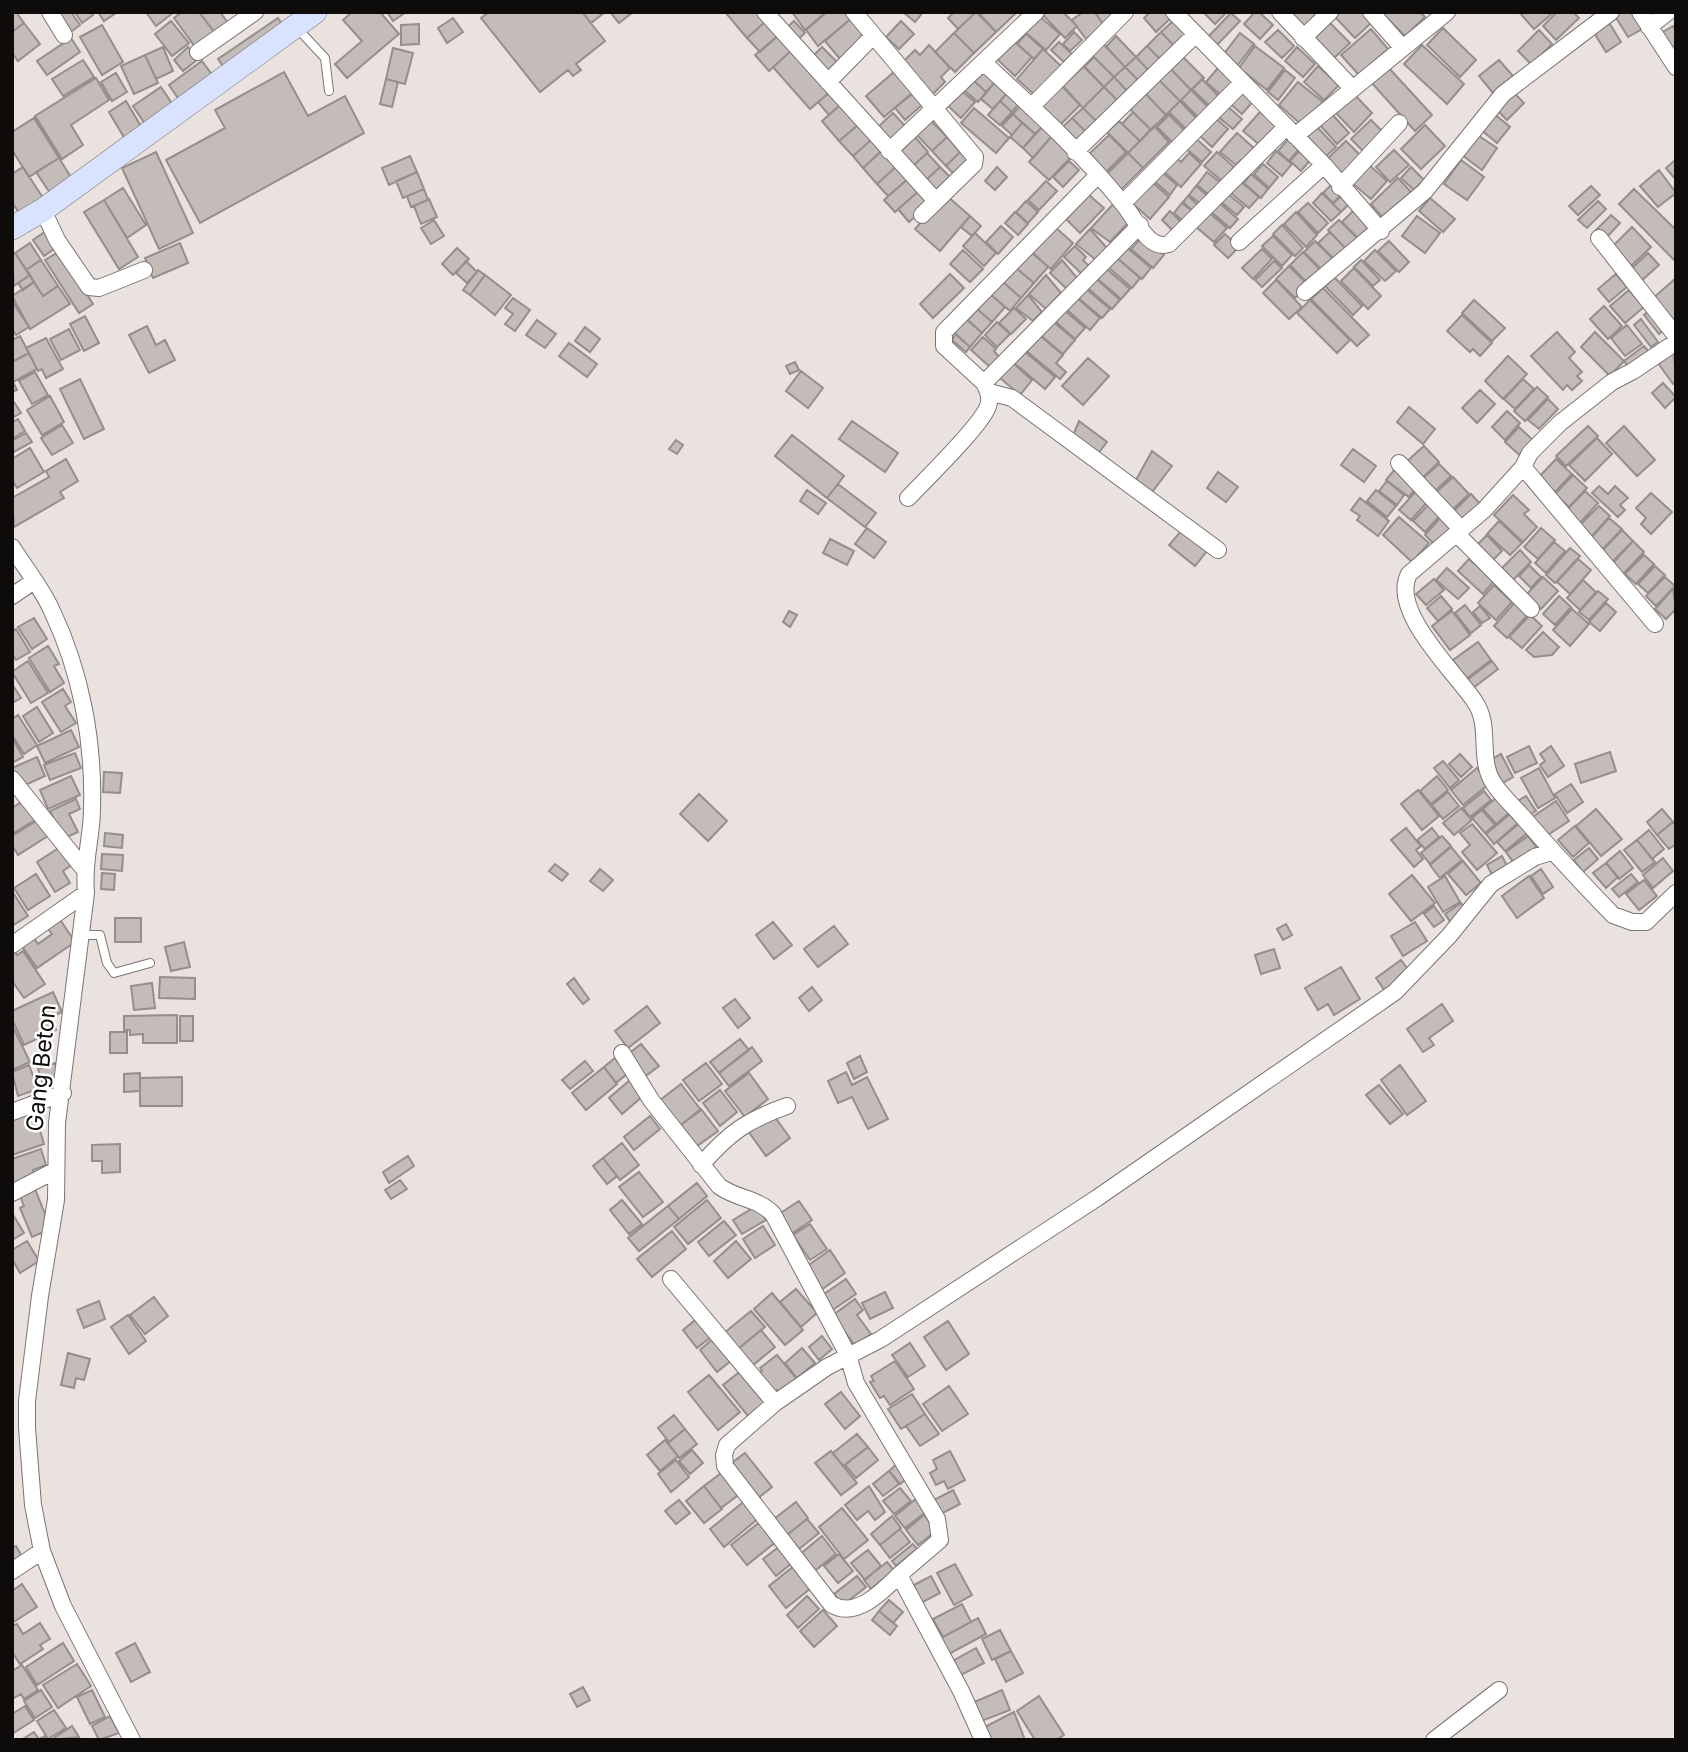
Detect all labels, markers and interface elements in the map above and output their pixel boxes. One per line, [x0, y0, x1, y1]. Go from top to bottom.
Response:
street label: Gang Beton [20, 1003, 62, 1133]

